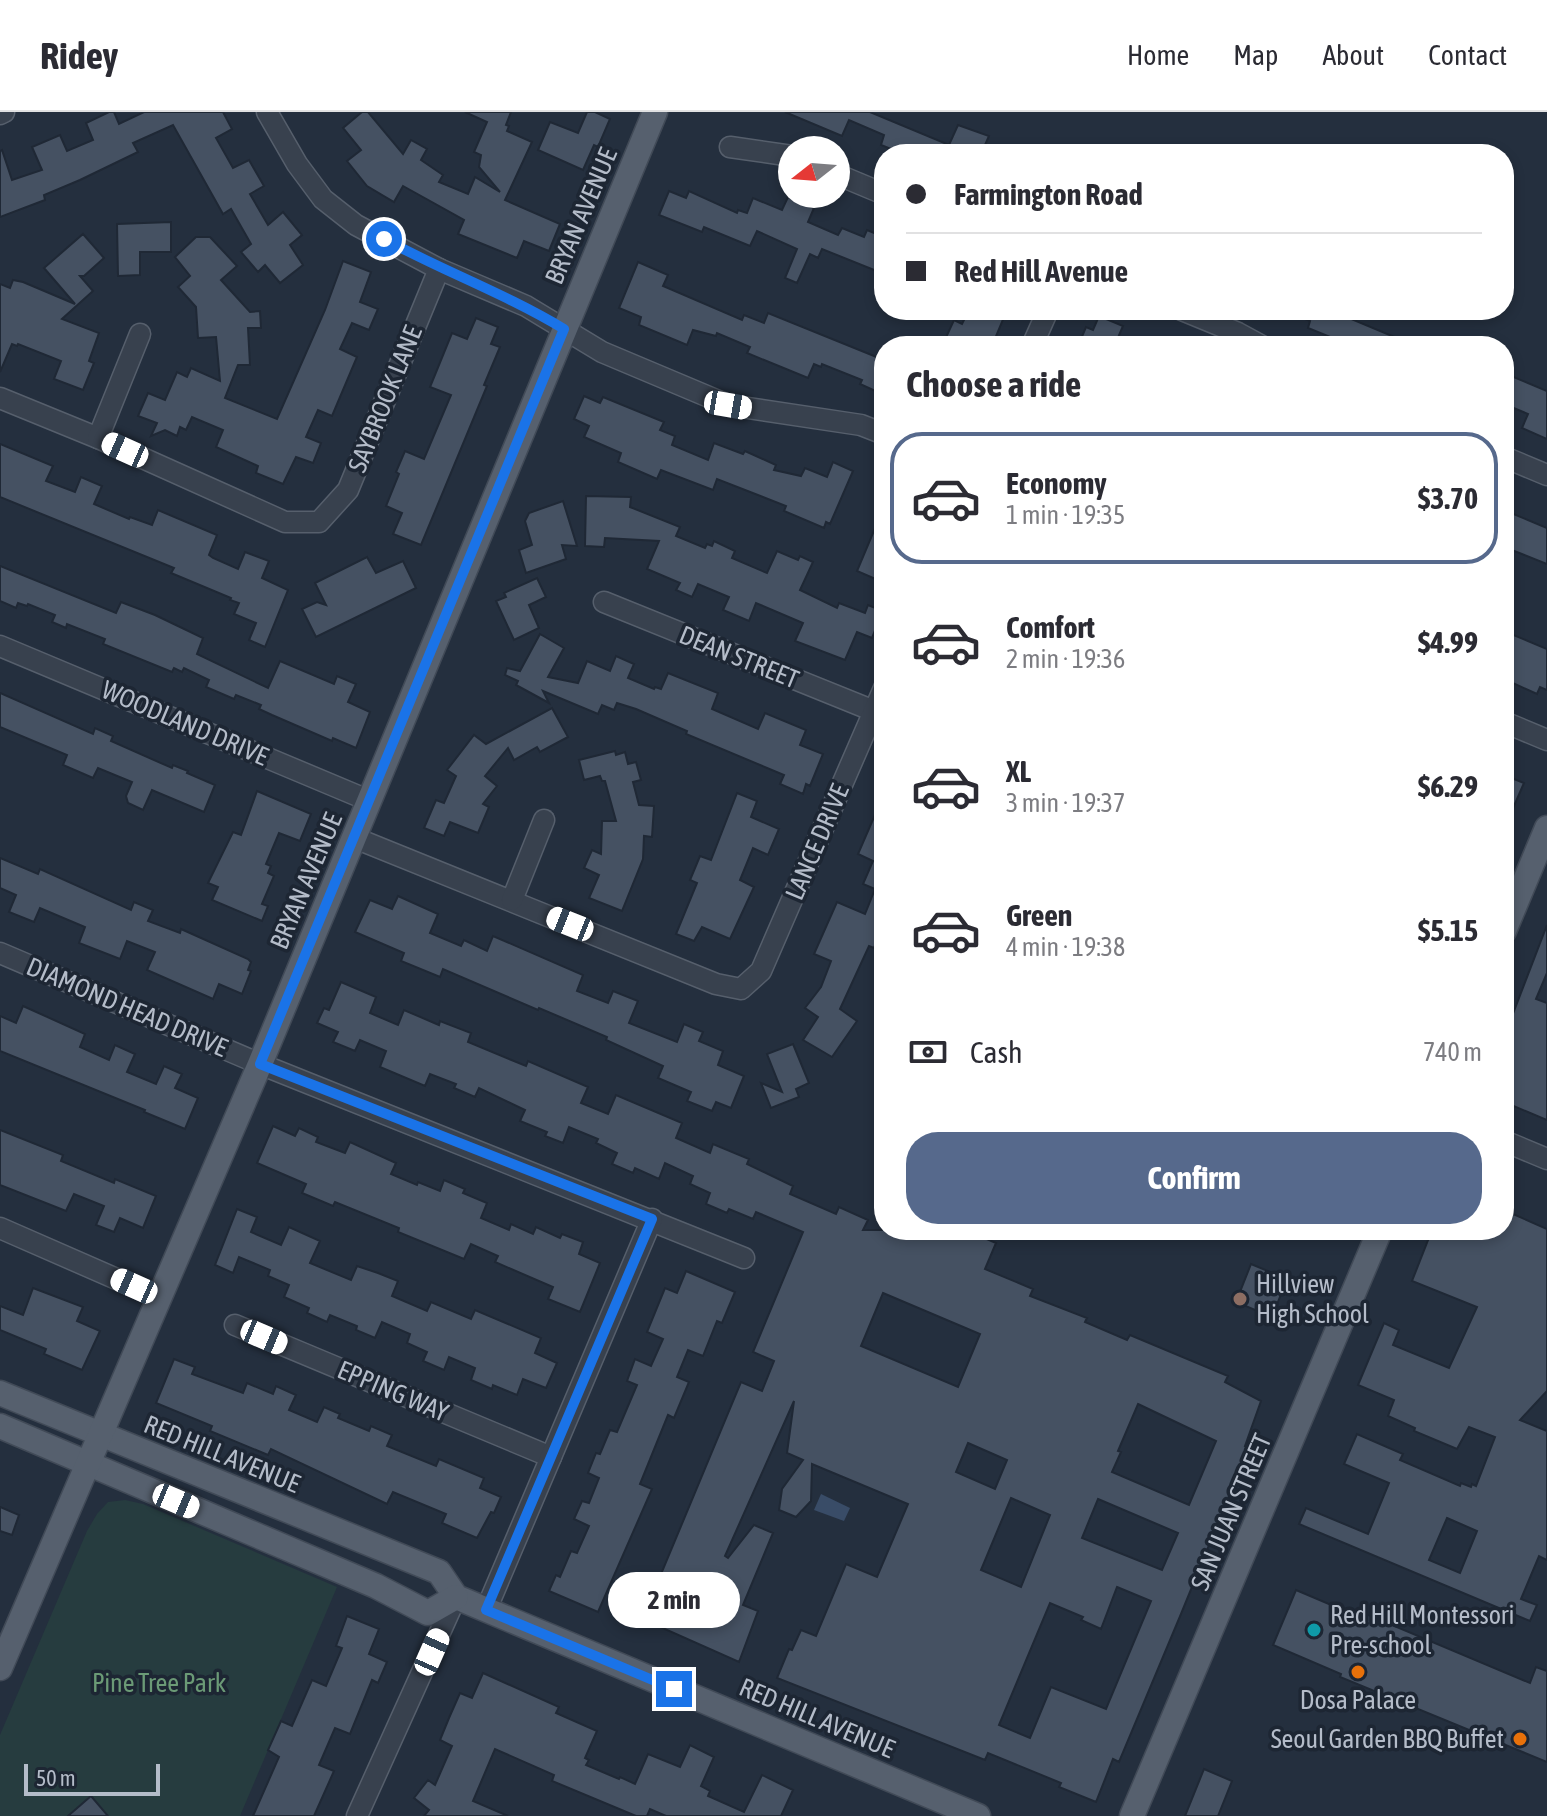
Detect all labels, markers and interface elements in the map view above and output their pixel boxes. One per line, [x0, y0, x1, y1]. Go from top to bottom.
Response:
text: Ridey [40, 34, 118, 77]
text: Home [1127, 39, 1189, 71]
text: Map [1233, 39, 1278, 71]
text: About [1322, 39, 1384, 71]
text: Contact [1428, 39, 1507, 71]
north arrow [778, 136, 850, 208]
map controls [778, 136, 850, 208]
street label: BRYAN AVENUE [539, 144, 623, 288]
text: Farmington Road [954, 177, 1143, 211]
route start [366, 221, 402, 257]
text: Red Hill Avenue [954, 254, 1128, 288]
street label: SAYBROOK LANE [342, 322, 428, 476]
text: Choose a ride [906, 363, 1081, 405]
car [702, 389, 754, 421]
car [98, 429, 152, 471]
icon: car [910, 462, 982, 534]
text: Economy [1006, 466, 1107, 500]
text: $3.70 [1418, 481, 1478, 515]
text: 1 min · 19:35 [1006, 500, 1125, 530]
icon: car [910, 606, 982, 678]
text: Comfort [1006, 610, 1095, 644]
street label: DEAN STREET [675, 619, 804, 695]
text: $4.99 [1418, 625, 1478, 659]
text: 2 min · 19:36 [1006, 644, 1125, 674]
street label: WOODLAND DRIVE [97, 674, 273, 772]
icon: car [910, 750, 982, 822]
text: XL [1006, 754, 1031, 788]
text: $6.29 [1418, 769, 1478, 803]
street label: LANCE DRIVE [779, 780, 855, 904]
text: 3 min · 19:37 [1006, 788, 1125, 818]
street label: BRYAN AVENUE [264, 809, 348, 953]
icon: car [910, 894, 982, 966]
text: Green [1006, 898, 1072, 932]
car [543, 904, 597, 944]
text: $5.15 [1418, 913, 1478, 947]
text: 4 min · 19:38 [1006, 932, 1125, 962]
street label: DIAMOND HEAD DRIVE [22, 951, 232, 1063]
icon: cash [906, 1030, 950, 1074]
text: Cash [970, 1035, 1023, 1069]
text: 740 m [1423, 1037, 1482, 1067]
button: Confirm [906, 1132, 1482, 1224]
car [107, 1265, 161, 1307]
place label: Hillview High School [1256, 1269, 1369, 1329]
marker: Hillview High School [1231, 1290, 1249, 1308]
car [237, 1317, 291, 1357]
street label: EPPING WAY [333, 1354, 453, 1428]
street label: RED HILL AVENUE [140, 1409, 304, 1499]
street label: SAN JUAN STREET [1185, 1429, 1278, 1595]
car [149, 1481, 203, 1521]
callout: 2 min [608, 1573, 740, 1629]
text: 2 min [647, 1585, 701, 1615]
place label: Red Hill Montessori Pre-school [1330, 1600, 1515, 1660]
marker: Red Hill Montessori Pre-school [1305, 1621, 1323, 1639]
car [411, 1625, 453, 1679]
marker: Dosa Palace [1349, 1663, 1367, 1681]
park label: Pine Tree Park [92, 1668, 226, 1698]
route end [656, 1671, 692, 1707]
street label: RED HILL AVENUE [735, 1672, 899, 1764]
place label: Dosa Palace [1300, 1685, 1416, 1715]
place label: Seoul Garden BBQ Buffet [1271, 1724, 1504, 1754]
marker: Seoul Garden BBQ Buffet [1511, 1730, 1529, 1748]
scale bar [24, 1760, 160, 1796]
text: 50 m [36, 1765, 76, 1791]

